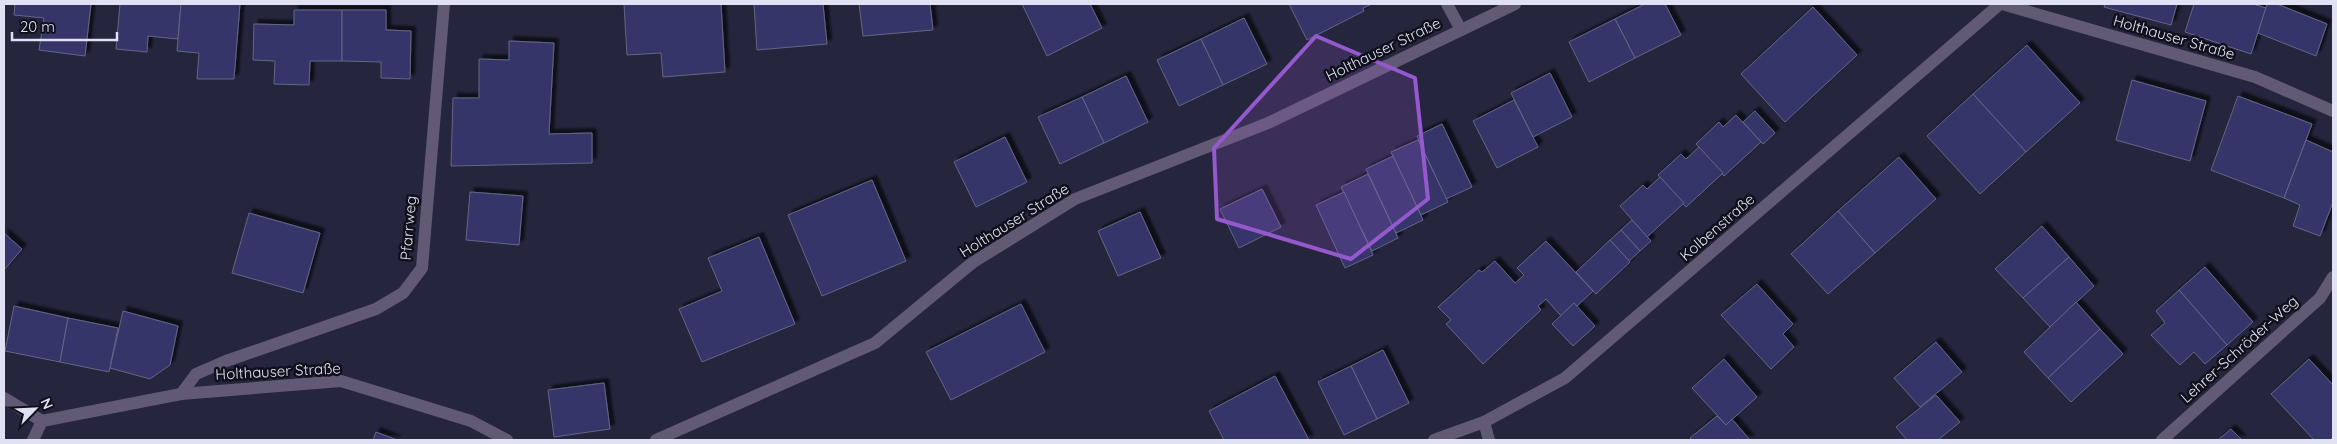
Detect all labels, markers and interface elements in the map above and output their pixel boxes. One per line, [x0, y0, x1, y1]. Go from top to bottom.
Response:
scale bar [12, 10, 118, 42]
street label: Holthauser Straße [2111, 11, 2237, 63]
street label: Holthauser Straße [1322, 13, 1444, 85]
text: 20 m [20, 17, 55, 36]
street label: Holthauser Straße [956, 179, 1072, 261]
street label: Kolbenstraße [1676, 189, 1758, 265]
street label: Pfarrweg [396, 195, 420, 261]
street label: Lehrer-Schröder-Weg [2176, 291, 2302, 407]
street label: Holthauser Straße [215, 358, 341, 384]
north arrow [10, 384, 60, 434]
text: N [37, 395, 57, 412]

